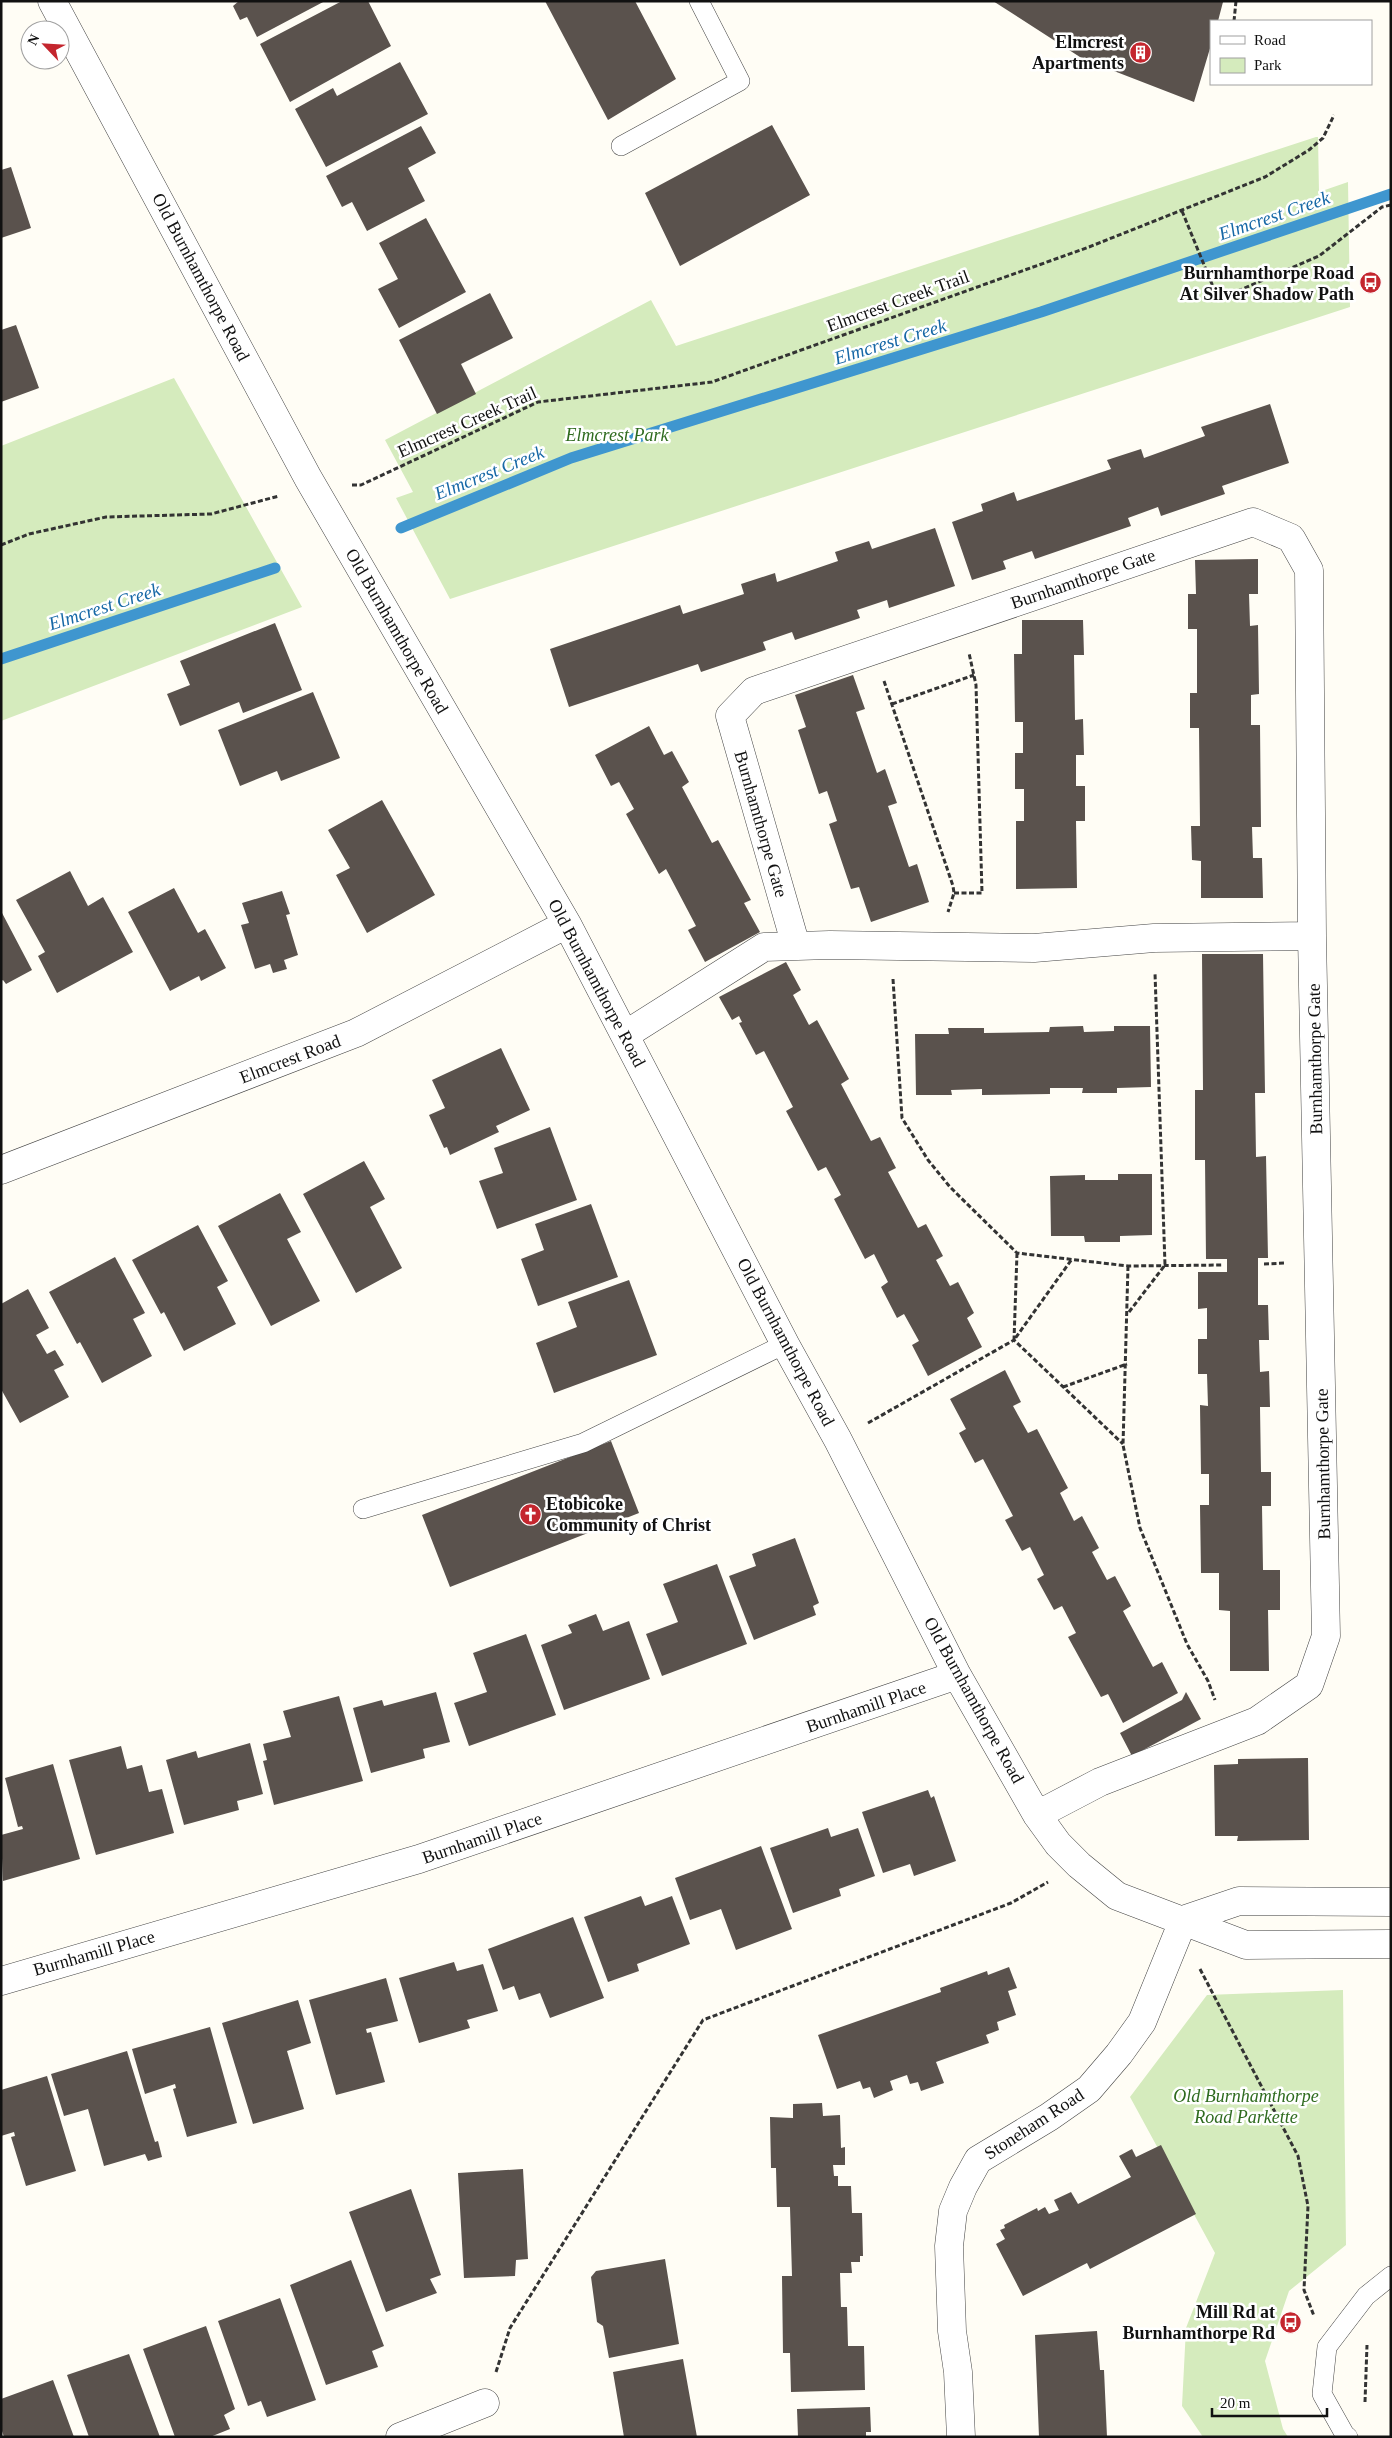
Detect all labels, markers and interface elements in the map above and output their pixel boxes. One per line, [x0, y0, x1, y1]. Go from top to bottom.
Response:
north arrow [20, 20, 70, 70]
legend [1210, 20, 1372, 85]
text: N [25, 32, 43, 47]
place label: Elmcrest Apartments [1032, 32, 1124, 73]
text: Road [1254, 32, 1286, 48]
building icon: Elmcrest Apartments [1128, 40, 1152, 64]
text: Park [1254, 57, 1282, 73]
water label: Elmcrest Creek [1215, 186, 1333, 245]
street label: Old Burnhamthorpe Road [148, 190, 254, 364]
place label: Burnhamthorpe Road At Silver Shadow Path [1180, 263, 1354, 304]
street label: Elmcrest Creek Trail [824, 266, 972, 336]
bus stop icon: Burnhamthorpe Road At Silver Shadow Path [1358, 271, 1382, 295]
water label: Elmcrest Creek [831, 314, 949, 369]
street label: Elmcrest Creek Trail [394, 382, 540, 462]
park label: Elmcrest Park [565, 425, 669, 445]
water label: Elmcrest Creek [430, 441, 548, 504]
street label: Old Burnhamthorpe Road [342, 545, 452, 717]
street label: Burnhamthorpe Gate [1008, 545, 1158, 613]
water label: Elmcrest Creek [45, 578, 163, 635]
street label: Burnhamthorpe Gate [731, 748, 791, 900]
street label: Old Burnhamthorpe Road [544, 896, 650, 1070]
street label: Burnhamthorpe Gate [1304, 983, 1326, 1135]
street label: Elmcrest Road [237, 1031, 343, 1087]
street label: Old Burnhamthorpe Road [733, 1255, 839, 1429]
street label: Burnhamthorpe Gate [1312, 1388, 1334, 1540]
place label: Etobicoke Community of Christ [546, 1494, 711, 1535]
church icon: Etobicoke Community of Christ [518, 1502, 542, 1526]
street label: Old Burnhamthorpe Road [920, 1613, 1028, 1787]
street label: Burnhamill Place [803, 1677, 929, 1737]
street label: Burnhamill Place [419, 1808, 545, 1868]
street label: Burnhamill Place [31, 1926, 157, 1980]
street label: Stoneham Road [981, 2084, 1087, 2164]
park label: Old Burnhamthorpe Road Parkette [1173, 2086, 1319, 2127]
place label: Mill Rd at Burnhamthorpe Rd [1122, 2302, 1275, 2343]
bus stop icon: Mill Rd at Burnhamthorpe Rd [1279, 2310, 1303, 2334]
scale bar [1212, 2386, 1327, 2418]
text: 20 m [1220, 2395, 1251, 2411]

